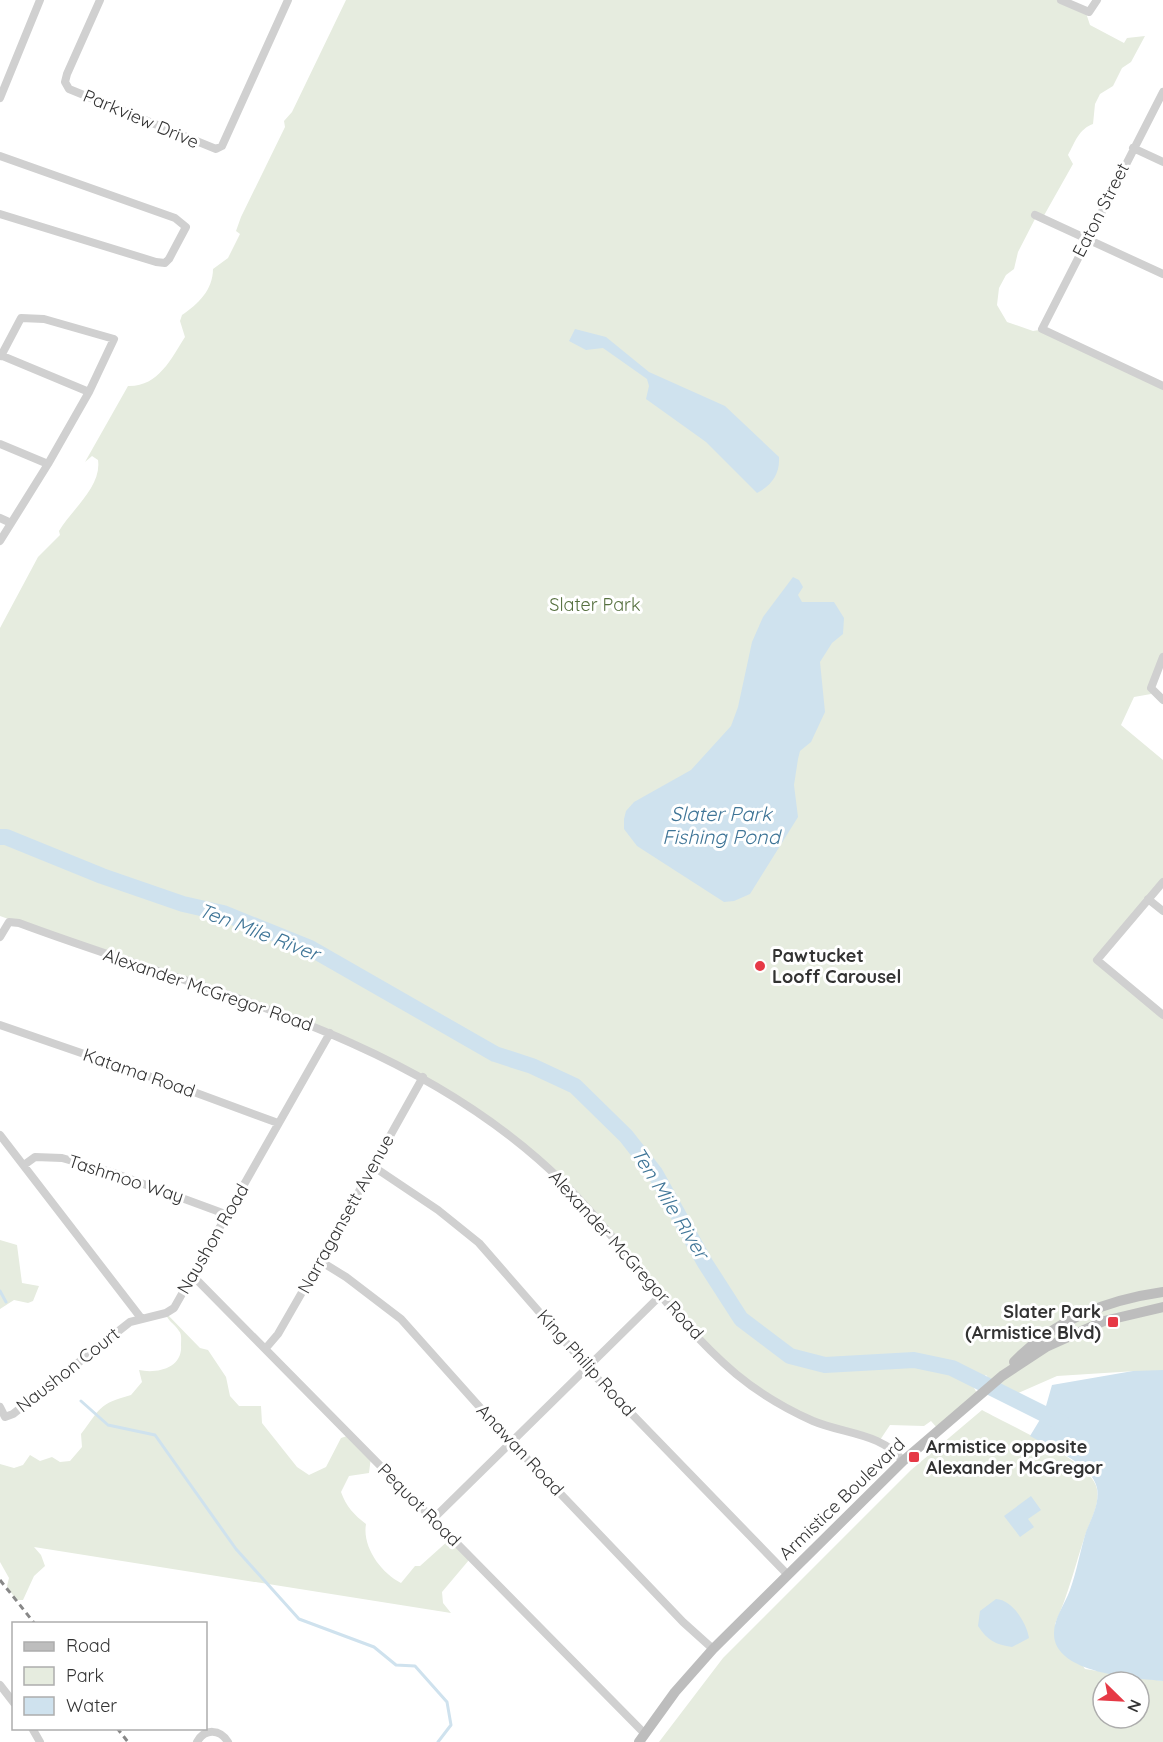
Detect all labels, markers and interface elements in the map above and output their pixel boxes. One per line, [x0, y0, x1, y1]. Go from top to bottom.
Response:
street label: Parkview Drive [80, 84, 203, 153]
street label: Eaton Street [1067, 159, 1134, 261]
park label: Slater Park [549, 593, 641, 616]
water label: Slater Park Fishing Pond [662, 801, 783, 849]
water label: Ten Mile River [195, 897, 325, 967]
street label: Alexander McGregor Road [100, 943, 316, 1036]
place label: Pawtucket Looff Carousel [772, 944, 901, 988]
marker: Pawtucket Looff Carousel [753, 959, 767, 973]
street label: Katama Road [80, 1043, 198, 1102]
street label: Narragansett Avenue [292, 1130, 399, 1297]
water label: Ten Mile River [626, 1142, 716, 1265]
street label: Tashmoo Way [66, 1149, 187, 1208]
street label: Alexander McGregor Road [544, 1165, 709, 1344]
street label: Naushon Road [172, 1179, 253, 1298]
place label: Slater Park (Armistice Blvd) [965, 1300, 1101, 1344]
street label: King Philip Road [532, 1305, 640, 1421]
marker: Slater Park (Armistice Blvd) [1106, 1315, 1120, 1329]
street label: Naushon Court [11, 1322, 124, 1417]
street label: Anawan Road [472, 1399, 569, 1500]
street label: Armistice Boulevard [774, 1433, 909, 1565]
place label: Armistice opposite Alexander McGregor [926, 1435, 1103, 1479]
marker: Armistice opposite Alexander McGregor [907, 1450, 921, 1464]
street label: Pequot Road [373, 1458, 466, 1551]
legend [12, 1622, 207, 1730]
text: Road [66, 1634, 111, 1657]
text: Park [66, 1664, 104, 1687]
north arrow [1091, 1670, 1151, 1730]
text: Water [66, 1694, 117, 1717]
text: N [1123, 1697, 1146, 1716]

